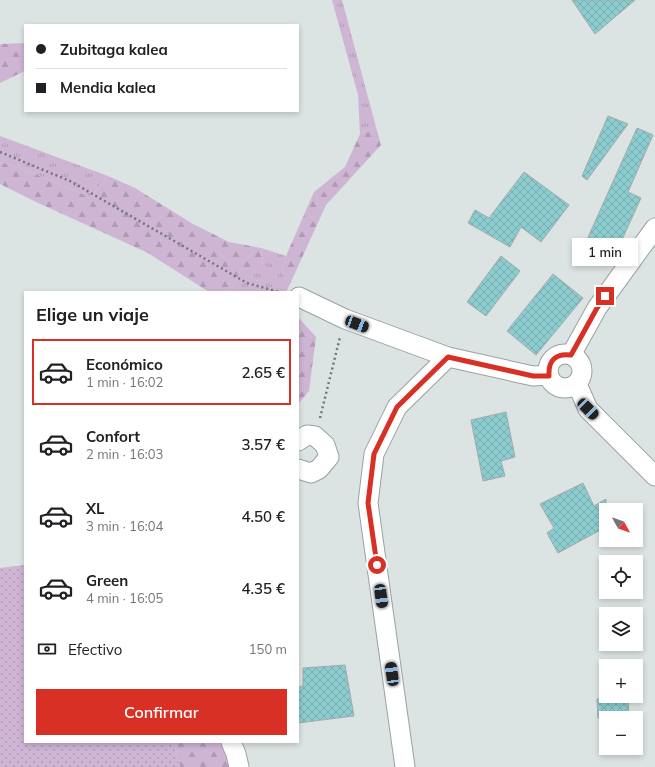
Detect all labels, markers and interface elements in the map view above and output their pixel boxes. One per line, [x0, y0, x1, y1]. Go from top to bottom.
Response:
text: Zubitaga kalea [60, 40, 168, 59]
text: Mendia kalea [60, 78, 156, 97]
callout: 1 min [572, 238, 638, 266]
text: 1 min [588, 244, 622, 260]
route end [596, 287, 614, 305]
text: Elige un viaje [36, 303, 149, 326]
car [344, 314, 370, 334]
icon: car [38, 354, 74, 390]
text: Económico [86, 355, 163, 374]
text: 2.65 € [241, 363, 285, 382]
text: 1 min · 16:02 [86, 374, 163, 390]
car [575, 396, 601, 422]
icon: car [38, 426, 74, 462]
text: Confort [86, 427, 140, 446]
text: 3.57 € [241, 435, 285, 454]
text: 2 min · 16:03 [86, 446, 163, 462]
icon: car [38, 498, 74, 534]
text: XL [86, 499, 104, 518]
north arrow [599, 503, 643, 547]
map controls [599, 503, 643, 755]
text: 4.50 € [241, 507, 285, 526]
text: 3 min · 16:04 [86, 518, 163, 534]
button: locate [599, 555, 643, 599]
route start [368, 556, 386, 574]
icon: car [38, 570, 74, 606]
text: Green [86, 571, 128, 590]
text: 4.35 € [241, 579, 285, 598]
car [373, 583, 389, 609]
text: 4 min · 16:05 [86, 590, 163, 606]
button: layers [599, 607, 643, 651]
icon: cash [36, 638, 58, 660]
text: Efectivo [68, 640, 122, 659]
text: 150 m [249, 641, 287, 657]
button: + [599, 659, 643, 703]
car [384, 661, 400, 687]
button: Confirmar [36, 689, 287, 735]
button: − [599, 711, 643, 755]

